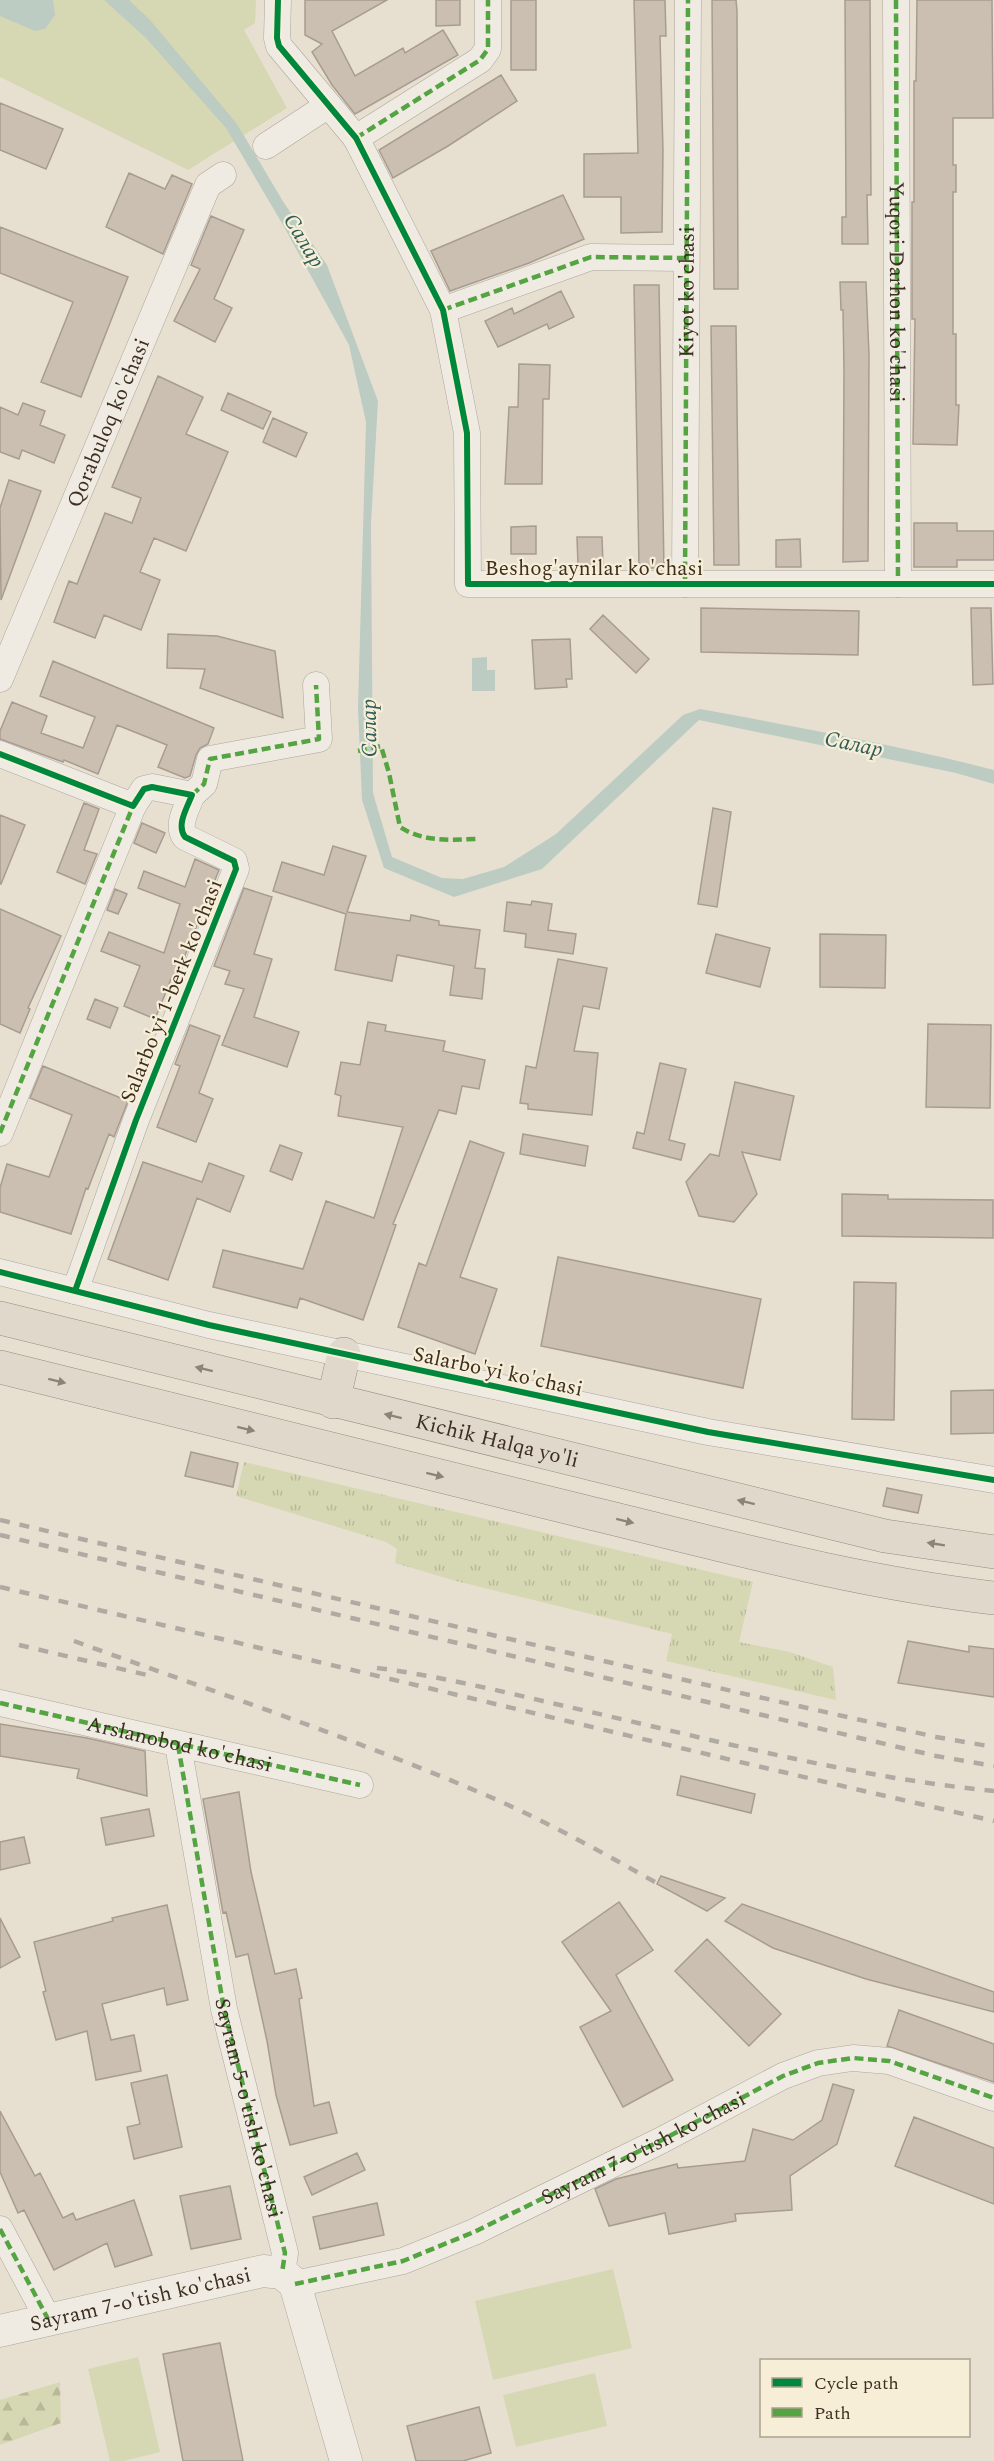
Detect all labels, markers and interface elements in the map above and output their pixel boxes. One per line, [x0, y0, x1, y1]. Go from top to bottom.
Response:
street label: Yuqori Darhon ko'chasi [880, 181, 912, 403]
water label: Салар [274, 207, 333, 274]
street label: Kiyot ko'chasi [671, 226, 704, 358]
street label: Qorabuloq ko'chasi [59, 333, 159, 513]
street label: Beshog'aynilar ko'chasi [485, 553, 703, 585]
water label: Салар [352, 698, 387, 758]
water label: Салар [822, 722, 886, 767]
street label: Salarbo'yi 1-berk ko'chasi [112, 875, 231, 1108]
street label: Salarbo'yi ko'chasi [410, 1338, 586, 1406]
one-way arrow [195, 1364, 213, 1374]
one-way arrow [47, 1377, 66, 1387]
street label: Kichik Halqa yo'li [412, 1406, 582, 1477]
one-way arrow [384, 1411, 402, 1421]
one-way arrow [237, 1425, 255, 1435]
one-way arrow [426, 1471, 444, 1481]
one-way arrow [737, 1496, 755, 1506]
one-way arrow [615, 1517, 634, 1527]
one-way arrow [926, 1539, 945, 1548]
street label: Arslanobod ko'chasi [83, 1708, 275, 1781]
street label: Sayram 5-o'tish ko'chasi [205, 1996, 291, 2222]
street label: Sayram 7-o'tish ko'chasi [536, 2083, 752, 2214]
street label: Sayram 7-o'tish ko'chasi [27, 2259, 254, 2341]
legend [760, 2359, 970, 2437]
text: Cycle path [814, 2370, 899, 2397]
text: Path [814, 2400, 851, 2427]

